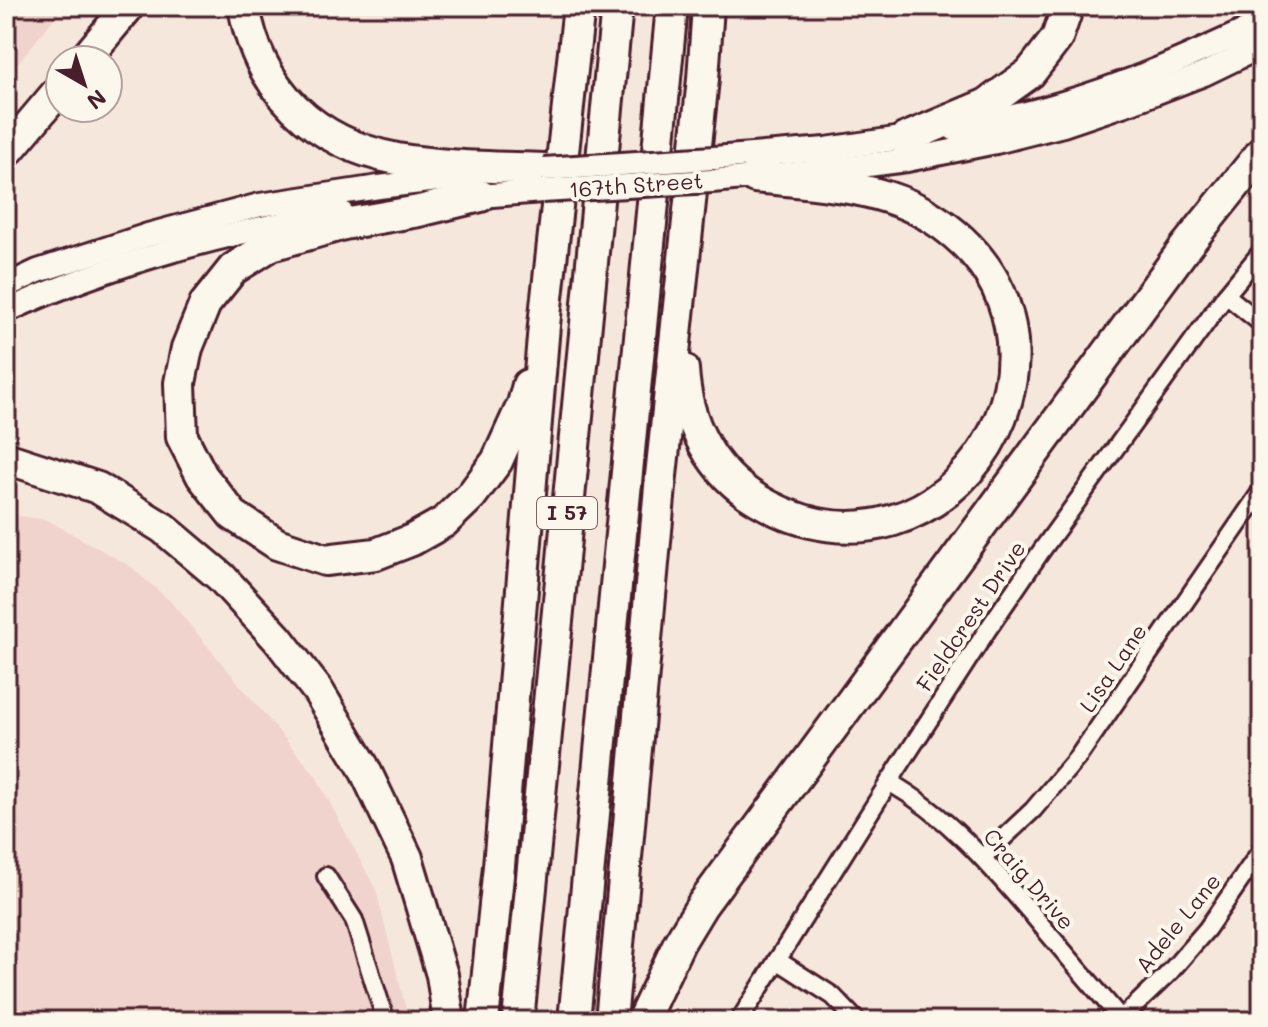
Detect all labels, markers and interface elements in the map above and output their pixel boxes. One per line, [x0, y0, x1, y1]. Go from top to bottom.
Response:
north arrow [44, 44, 124, 124]
text: N [81, 83, 113, 116]
street label: 167th Street [568, 165, 704, 204]
road number: I 57 [537, 497, 597, 529]
street label: Fieldcrest Drive [910, 535, 1032, 696]
street label: Lisa Lane [1072, 618, 1153, 718]
street label: Craig Drive [977, 822, 1081, 935]
street label: Adele Lane [1129, 867, 1227, 978]

